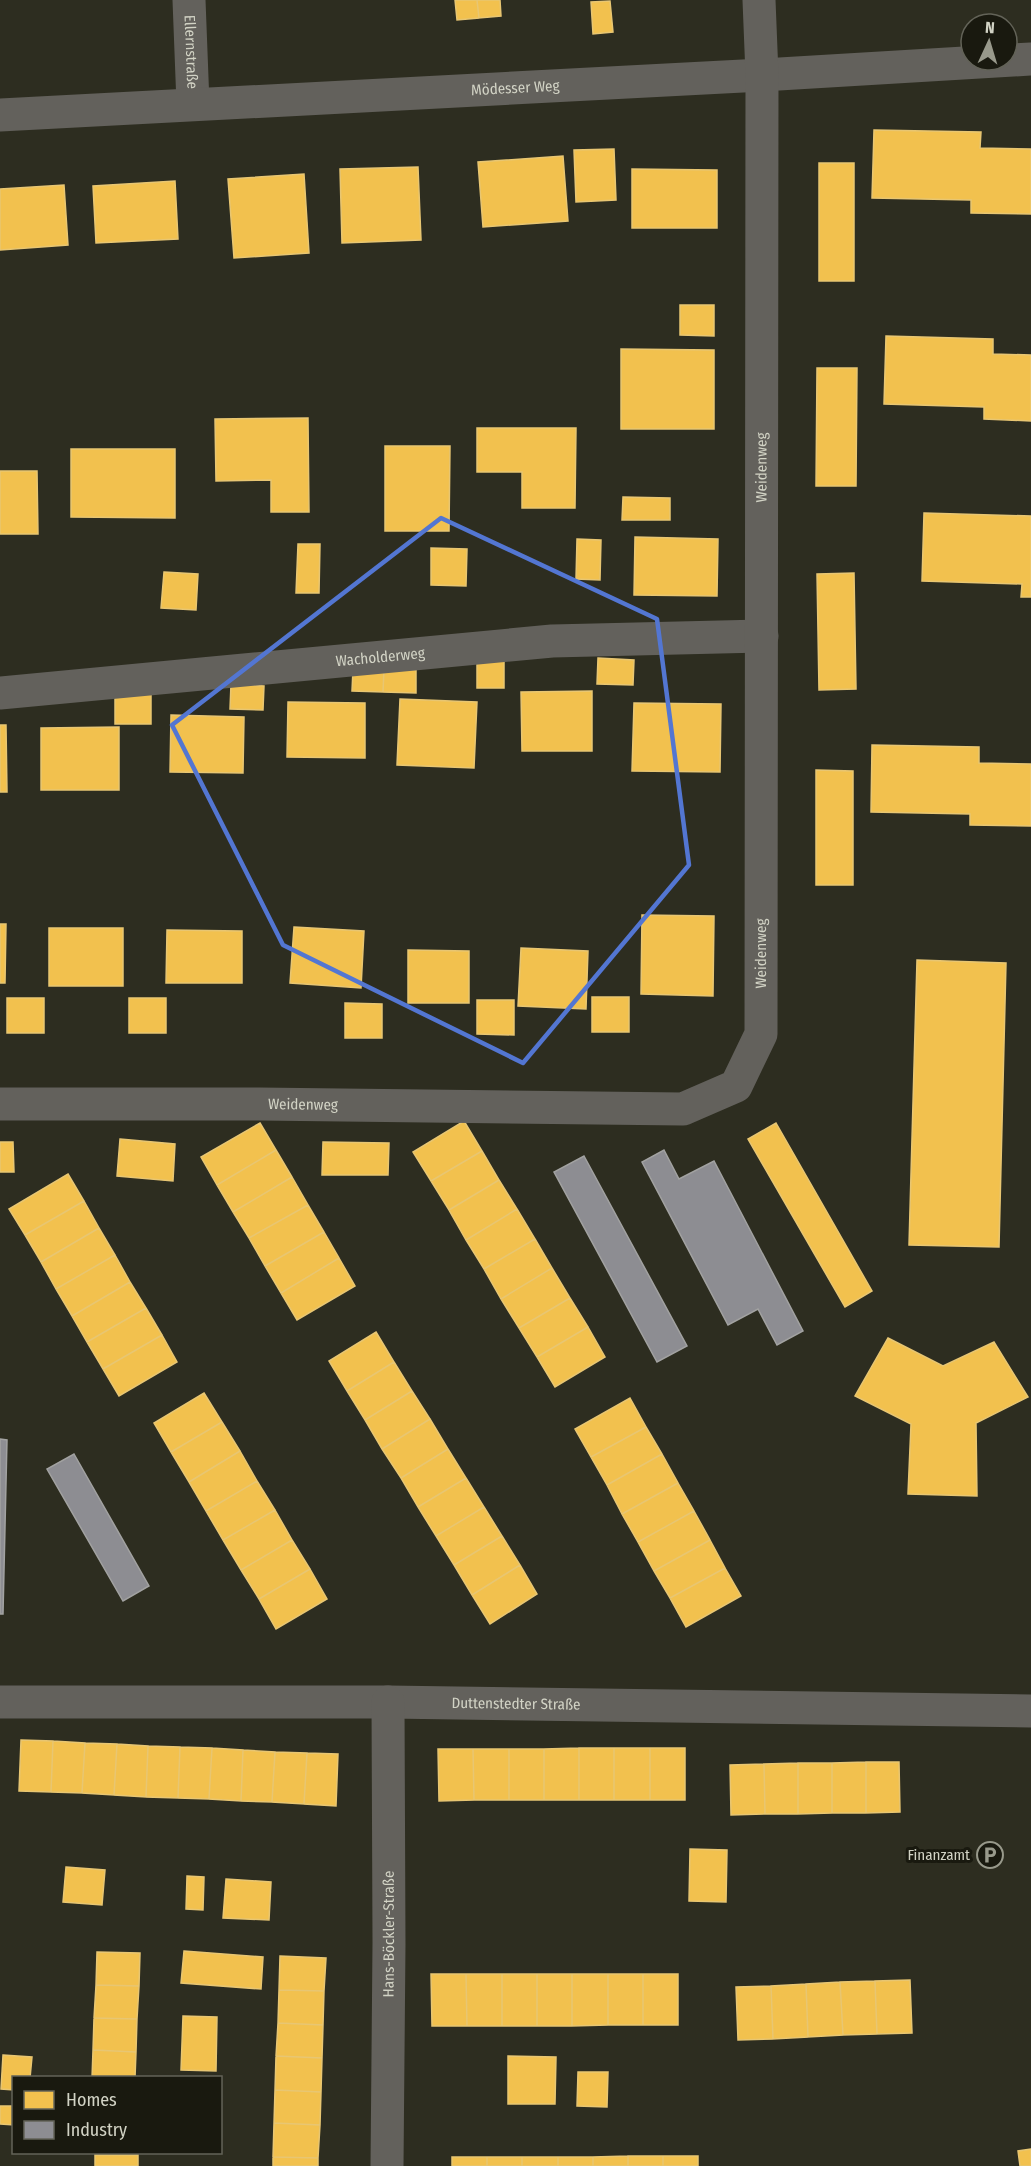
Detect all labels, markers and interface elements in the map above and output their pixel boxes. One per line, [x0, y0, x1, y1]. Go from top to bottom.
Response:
north arrow [959, 12, 1019, 72]
street label: Ellernstraße [181, 15, 201, 89]
text: N [985, 18, 995, 37]
street label: Mödesser Weg [471, 77, 560, 99]
street label: Weidenweg [753, 433, 771, 503]
street label: Wacholderweg [335, 644, 426, 670]
street label: Weidenweg [752, 919, 770, 989]
street label: Weidenweg [268, 1095, 338, 1114]
street label: Duttenstedter Straße [451, 1694, 581, 1714]
parking icon: Finanzamt [975, 1840, 1005, 1870]
place label: Finanzamt [907, 1846, 970, 1864]
street label: Hans-Böckler-Straße [380, 1871, 398, 1997]
legend [12, 2076, 222, 2154]
text: Homes [66, 2089, 117, 2111]
text: Industry [66, 2119, 127, 2141]

